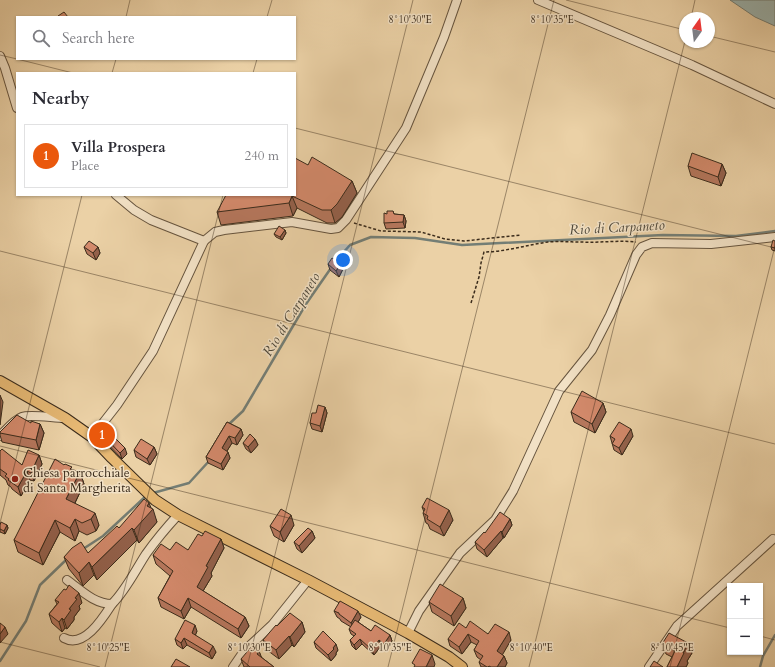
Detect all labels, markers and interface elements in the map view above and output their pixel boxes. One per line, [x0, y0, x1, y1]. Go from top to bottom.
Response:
north arrow [679, 12, 715, 48]
text: 8°10'30"E [388, 13, 432, 27]
text: 8°10'35"E [530, 13, 574, 27]
search box [16, 16, 296, 60]
icon: search [30, 27, 52, 49]
text: Search here [62, 28, 135, 48]
text: Nearby [32, 87, 89, 110]
text: Villa Prospera [71, 137, 166, 157]
text: 1 [43, 147, 49, 165]
text: 240 m [245, 147, 279, 165]
text: Place [71, 157, 99, 175]
water label: Rio di Carpaneto [569, 215, 666, 239]
your location [333, 250, 353, 270]
water label: Rio di Carpaneto [258, 268, 325, 360]
pin: 1 [89, 420, 115, 450]
place label: Chiesa parrocchiale di Santa Margherita [23, 464, 131, 497]
marker: Chiesa parrocchiale di Santa Margherita [10, 474, 20, 484]
map controls [727, 583, 763, 655]
button: + [727, 583, 763, 619]
button: − [727, 619, 763, 655]
text: 8°10'25"E [86, 641, 130, 655]
text: 8°10'30"E [227, 641, 271, 655]
text: 8°10'35"E [368, 641, 412, 655]
text: 8°10'40"E [509, 641, 553, 655]
text: 8°10'45"E [650, 641, 694, 655]

